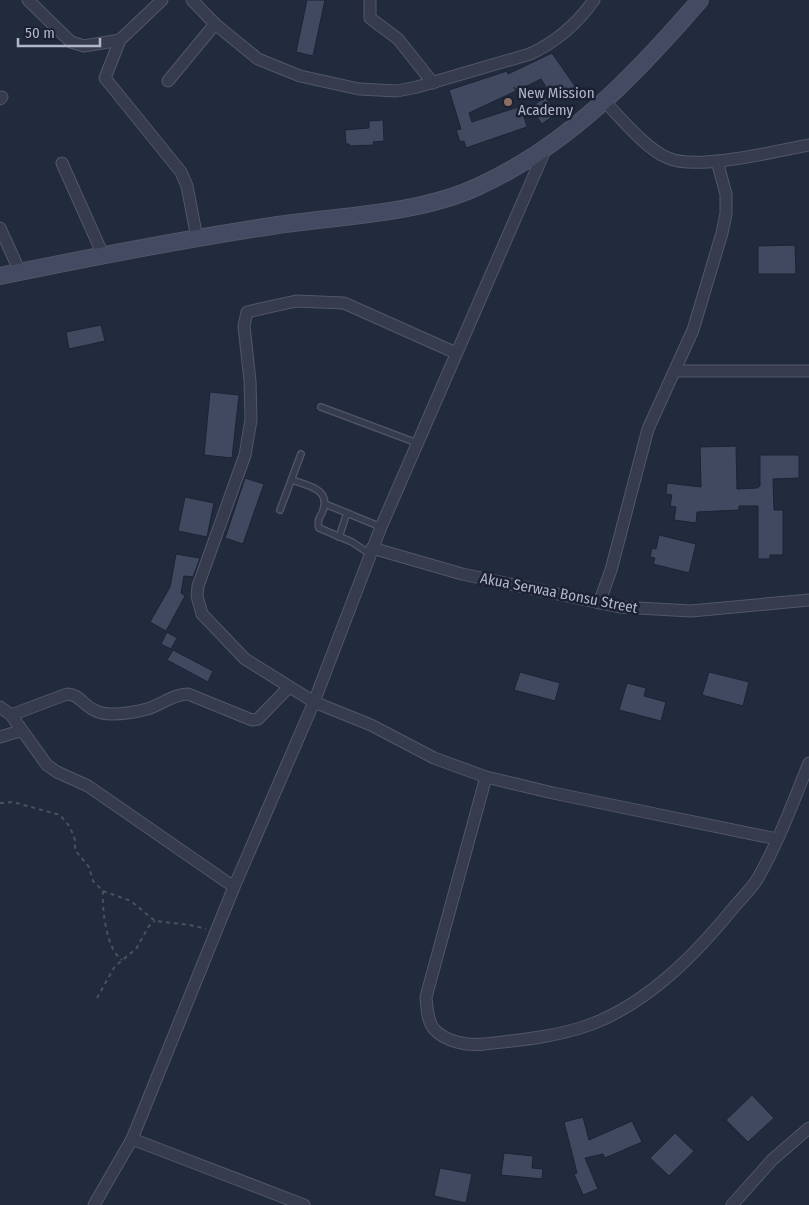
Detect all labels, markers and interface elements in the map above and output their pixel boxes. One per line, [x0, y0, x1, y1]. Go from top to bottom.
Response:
scale bar [18, 15, 100, 47]
text: 50 m [25, 24, 55, 42]
place label: New Mission Academy [518, 84, 595, 119]
marker: New Mission Academy [502, 96, 514, 108]
street label: Akua Serwaa Bonsu Street [479, 569, 639, 617]

